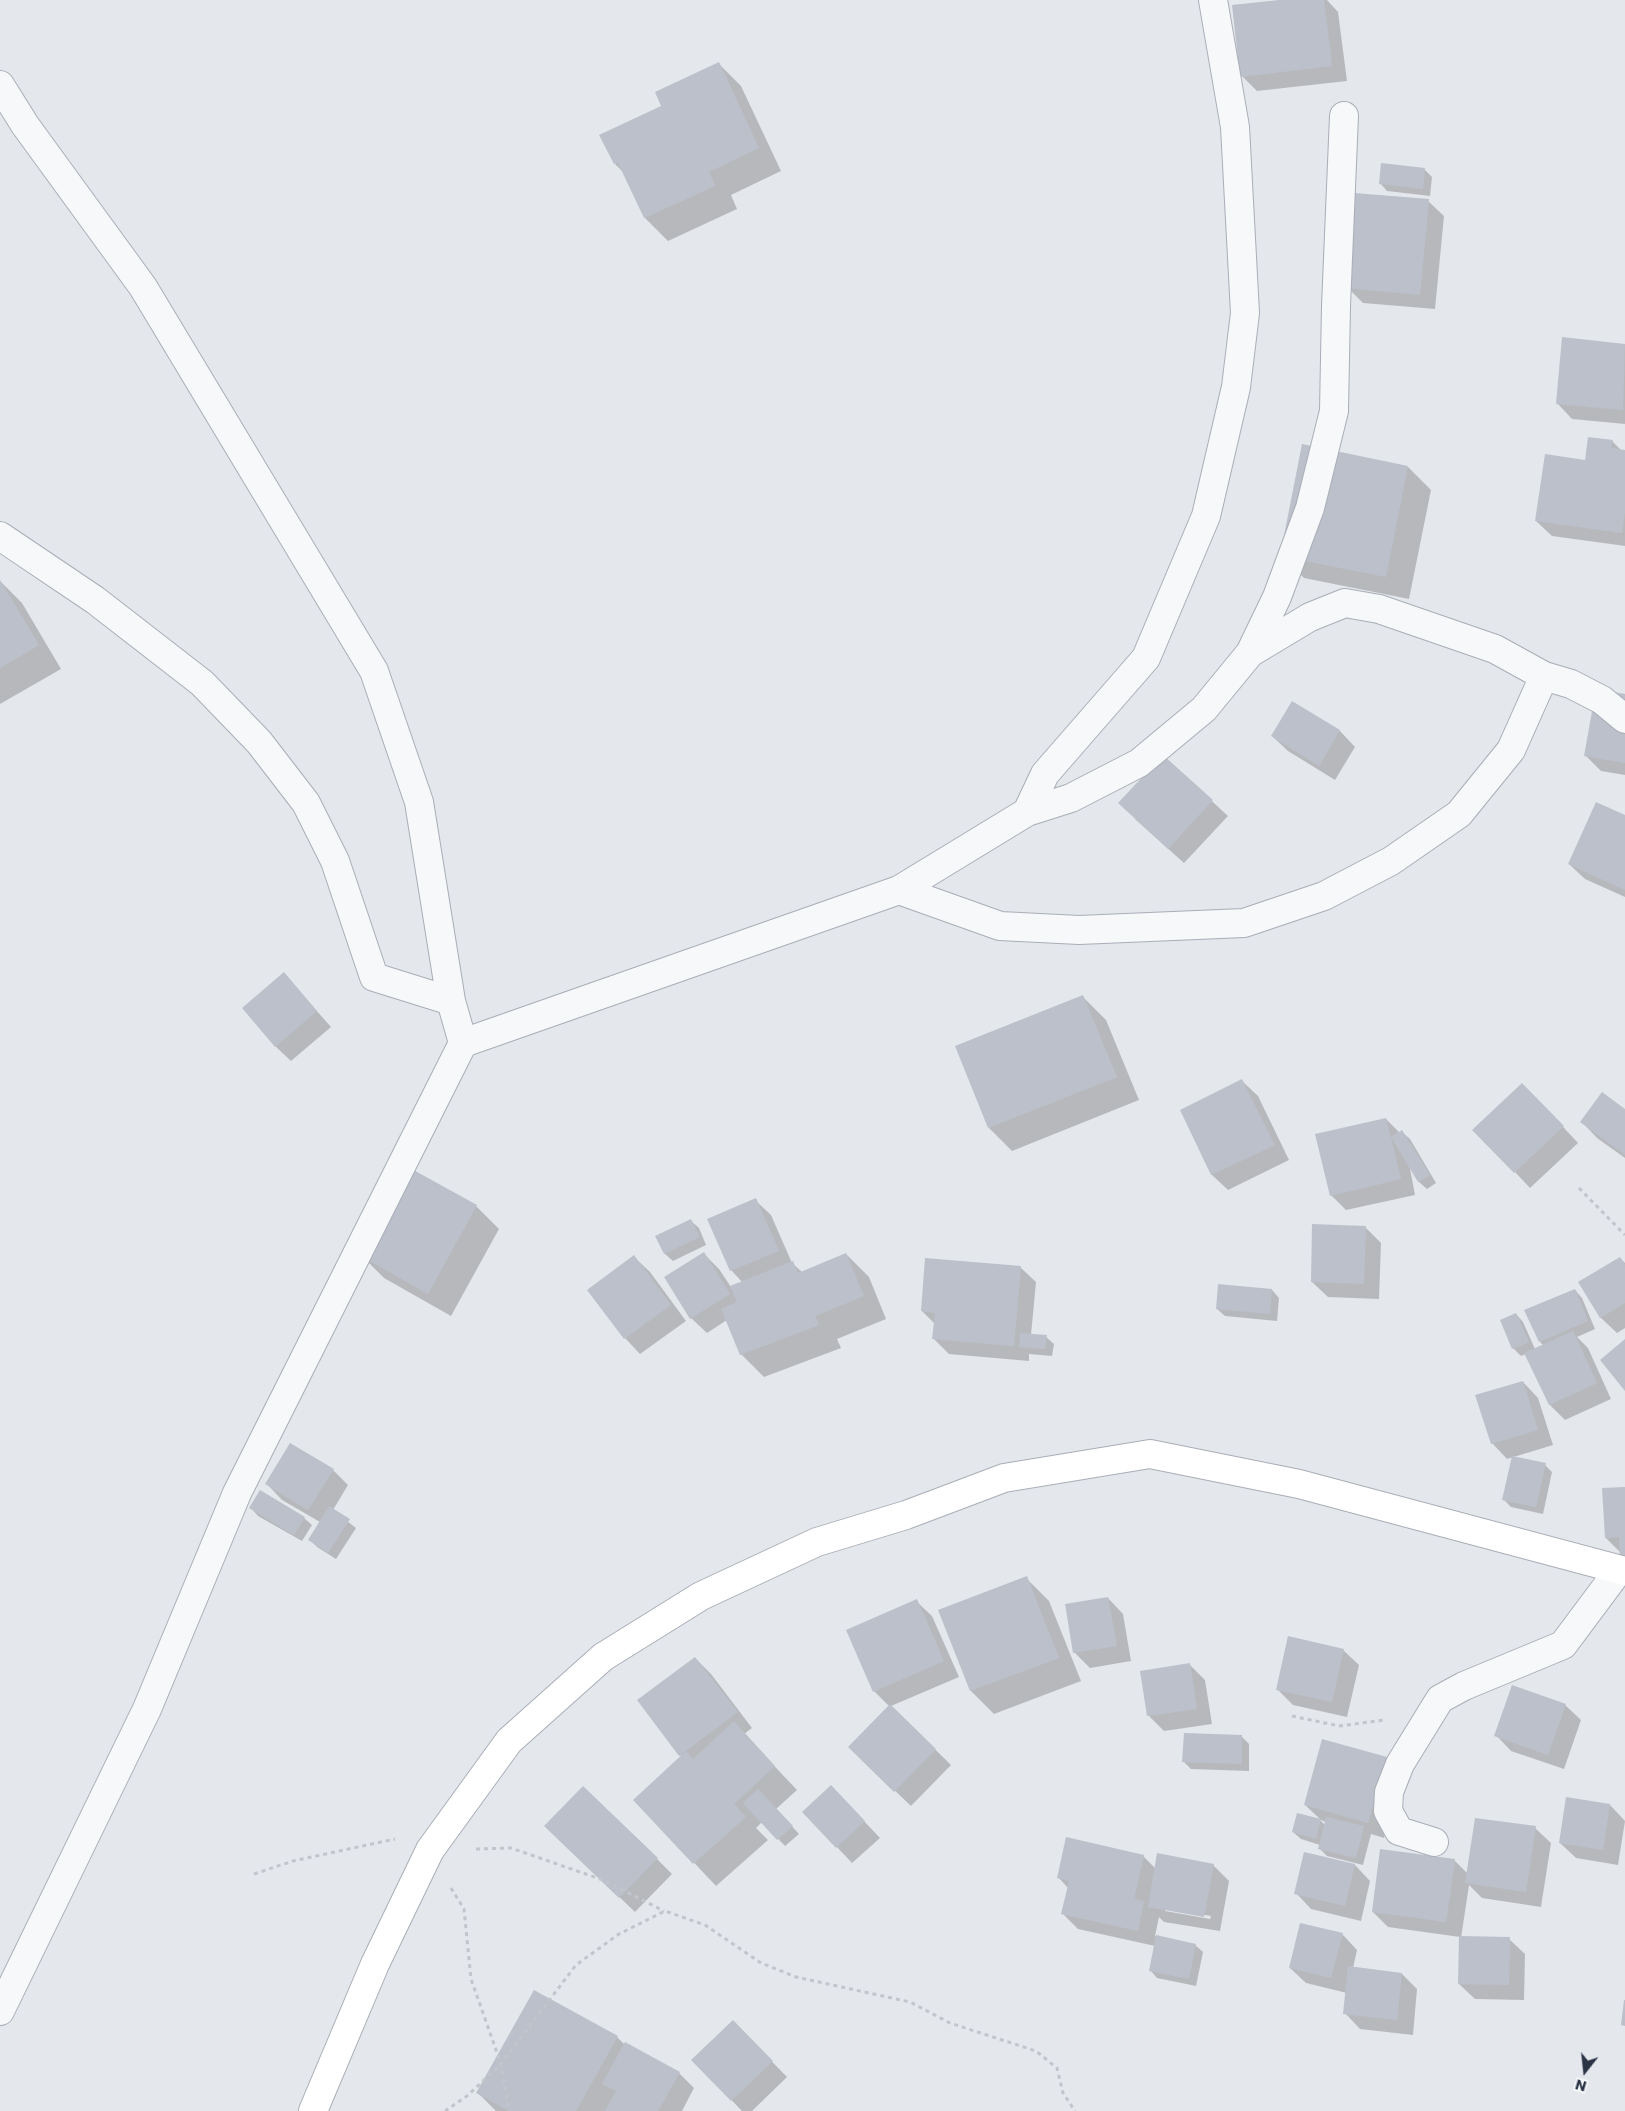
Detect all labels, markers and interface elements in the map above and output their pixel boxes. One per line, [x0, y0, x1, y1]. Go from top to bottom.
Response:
north arrow [1560, 2046, 1610, 2096]
text: N [1573, 2074, 1589, 2096]

